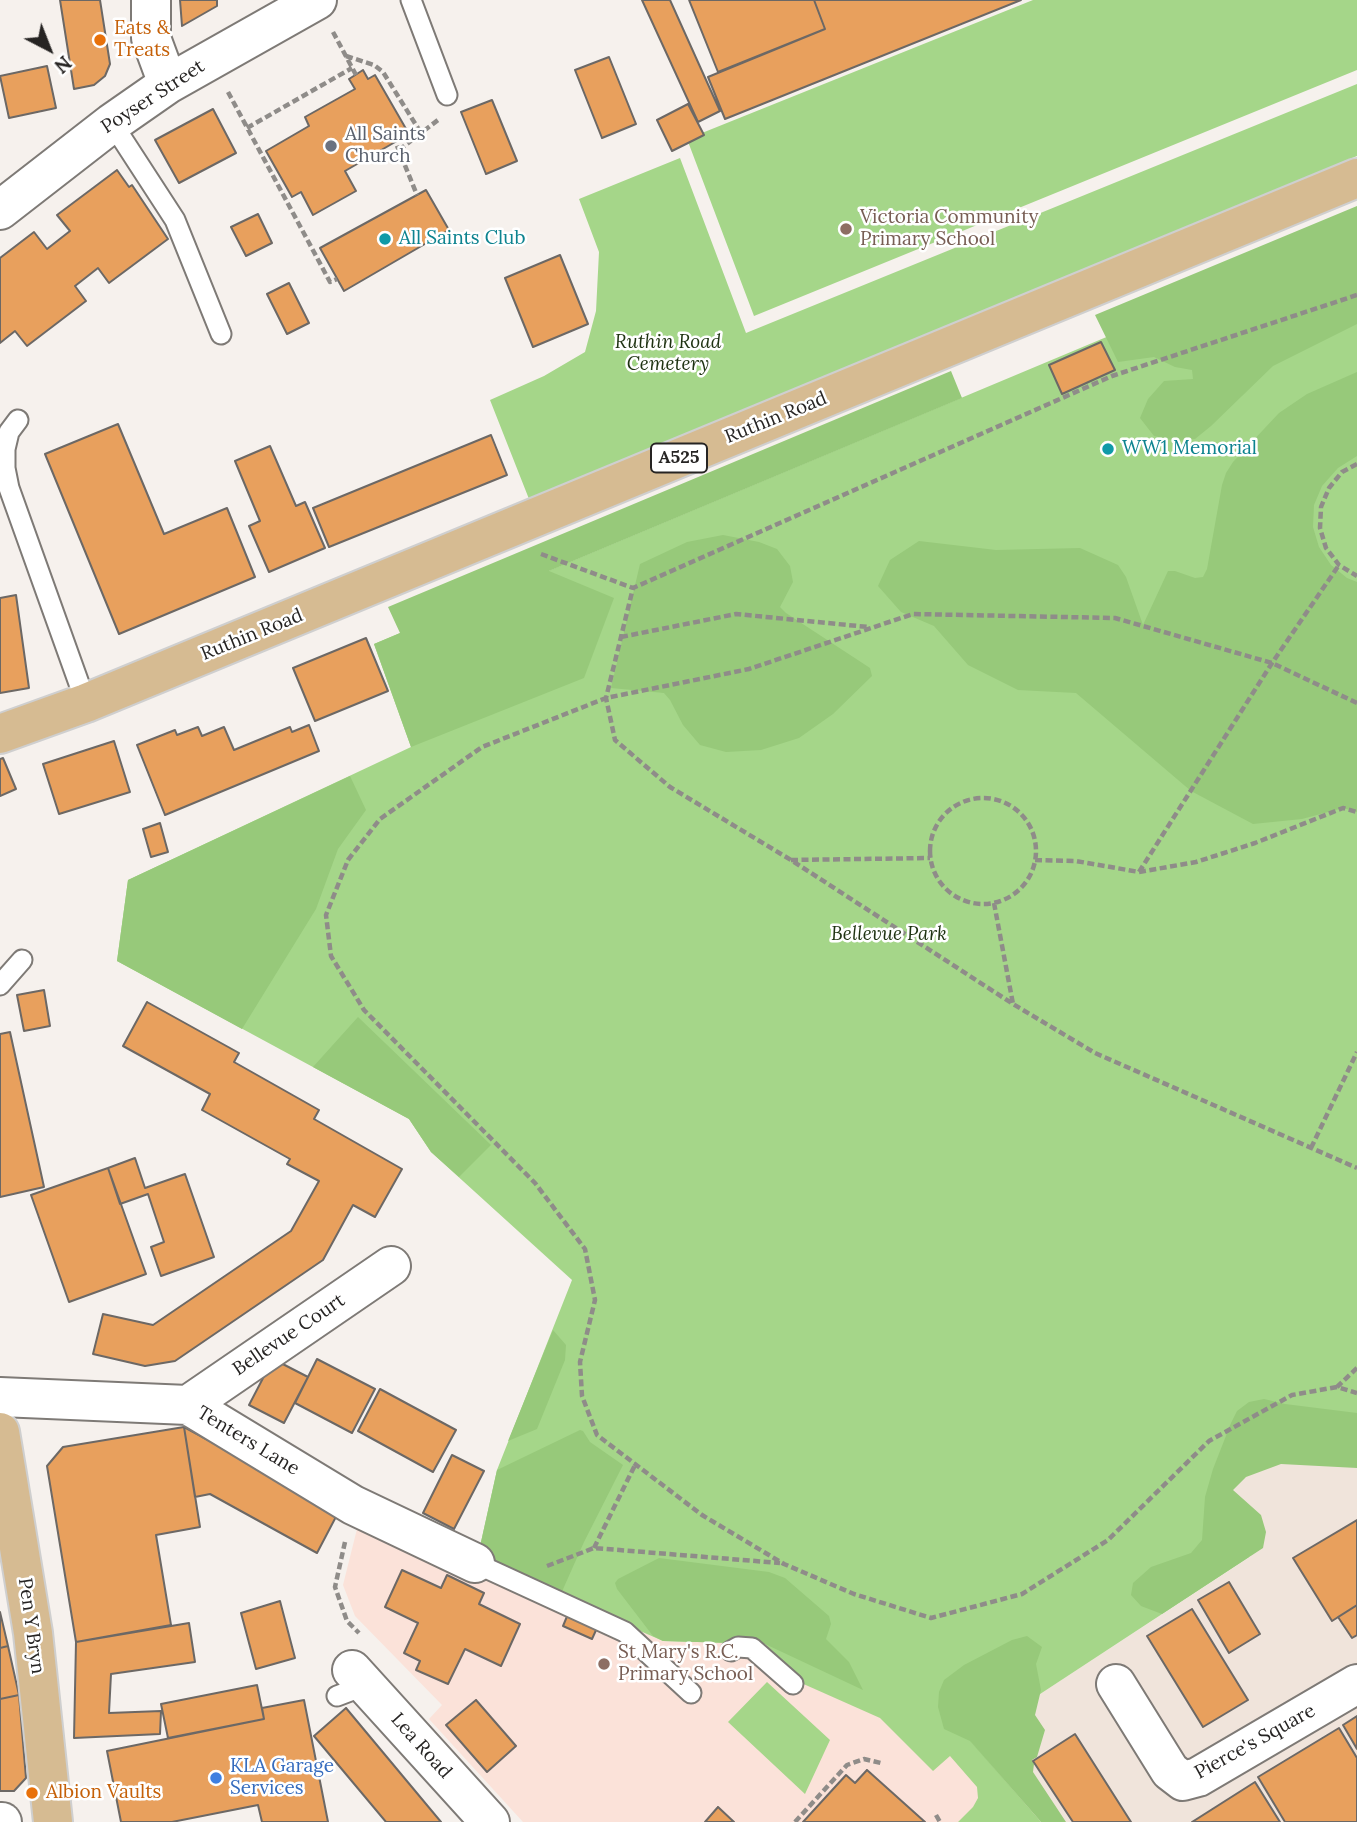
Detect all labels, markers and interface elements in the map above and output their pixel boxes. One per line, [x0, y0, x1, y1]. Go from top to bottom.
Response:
north arrow [14, 14, 84, 84]
place label: Eats & Treats [114, 18, 170, 62]
marker: Eats & Treats [92, 32, 108, 48]
text: N [50, 51, 77, 78]
street label: Poyser Street [97, 55, 209, 139]
place label: All Saints Church [345, 124, 426, 168]
marker: All Saints Church [323, 138, 339, 154]
place label: Victoria Community Primary School [860, 207, 1039, 251]
marker: Victoria Community Primary School [838, 221, 854, 237]
place label: All Saints Club [399, 228, 526, 250]
marker: All Saints Club [377, 231, 393, 247]
park label: Ruthin Road Cemetery [615, 332, 721, 376]
street label: Ruthin Road [722, 387, 830, 449]
place label: WW1 Memorial [1122, 438, 1257, 460]
marker: WW1 Memorial [1100, 441, 1116, 457]
road number: A525 [651, 444, 707, 472]
street label: Ruthin Road [198, 604, 306, 666]
park label: Bellevue Park [831, 924, 947, 946]
street label: Bellevue Court [229, 1289, 349, 1381]
street label: Tenters Lane [193, 1401, 303, 1481]
street label: Pen Y Bryn [13, 1576, 49, 1676]
place label: St Mary's R.C. Primary School [618, 1642, 753, 1686]
marker: St Mary's R.C. Primary School [596, 1656, 612, 1672]
street label: Pierce's Square [1191, 1699, 1319, 1785]
street label: Lea Road [386, 1709, 456, 1783]
place label: KLA Garage Services [230, 1756, 334, 1800]
marker: KLA Garage Services [208, 1770, 224, 1786]
place label: Albion Vaults [46, 1782, 161, 1804]
marker: Albion Vaults [24, 1785, 40, 1801]

